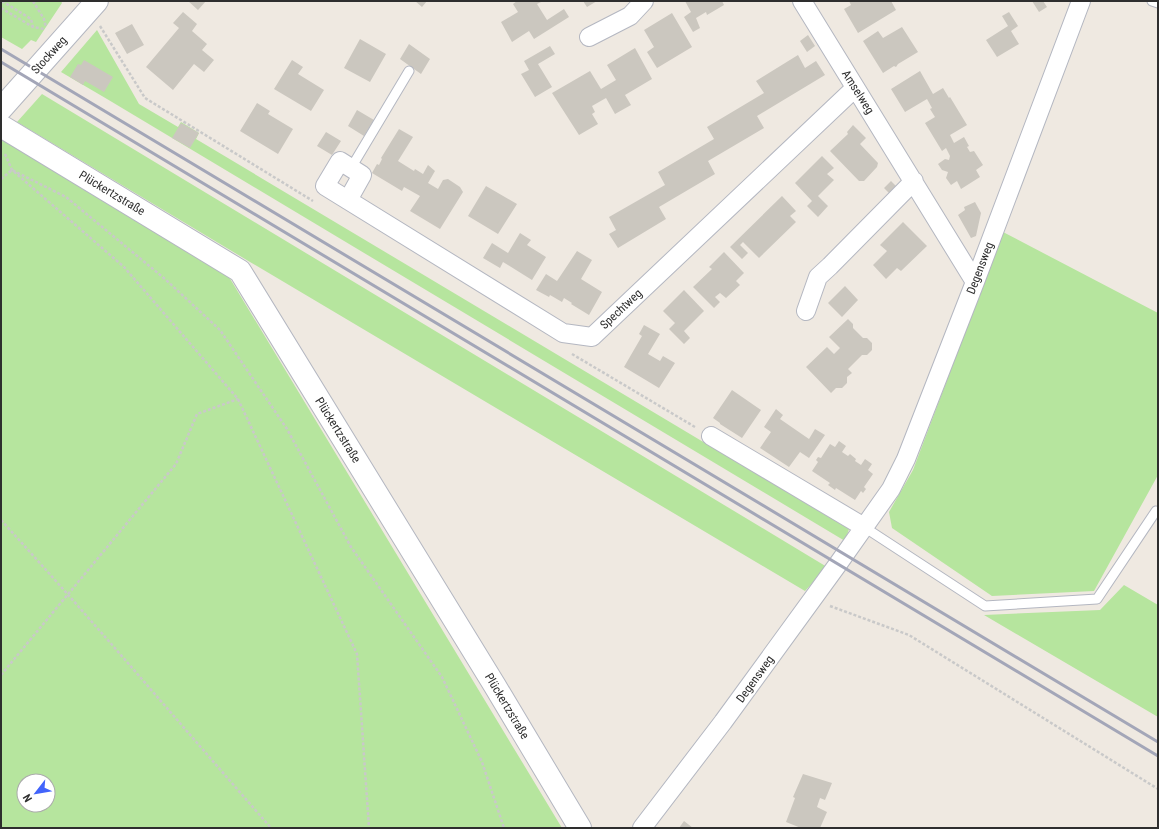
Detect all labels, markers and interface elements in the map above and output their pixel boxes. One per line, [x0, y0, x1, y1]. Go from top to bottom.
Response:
street label: Stockweg [28, 33, 70, 77]
street label: Amselweg [839, 67, 877, 117]
street label: Plückertzstraße [76, 168, 148, 218]
street label: Degensweg [964, 240, 996, 296]
street label: Spechtweg [597, 286, 645, 332]
street label: Plückertzstraße [312, 395, 364, 466]
street label: Degensweg [733, 653, 777, 705]
street label: Plückertzstraße [482, 670, 532, 742]
north arrow [16, 773, 56, 813]
text: N [20, 791, 35, 804]

